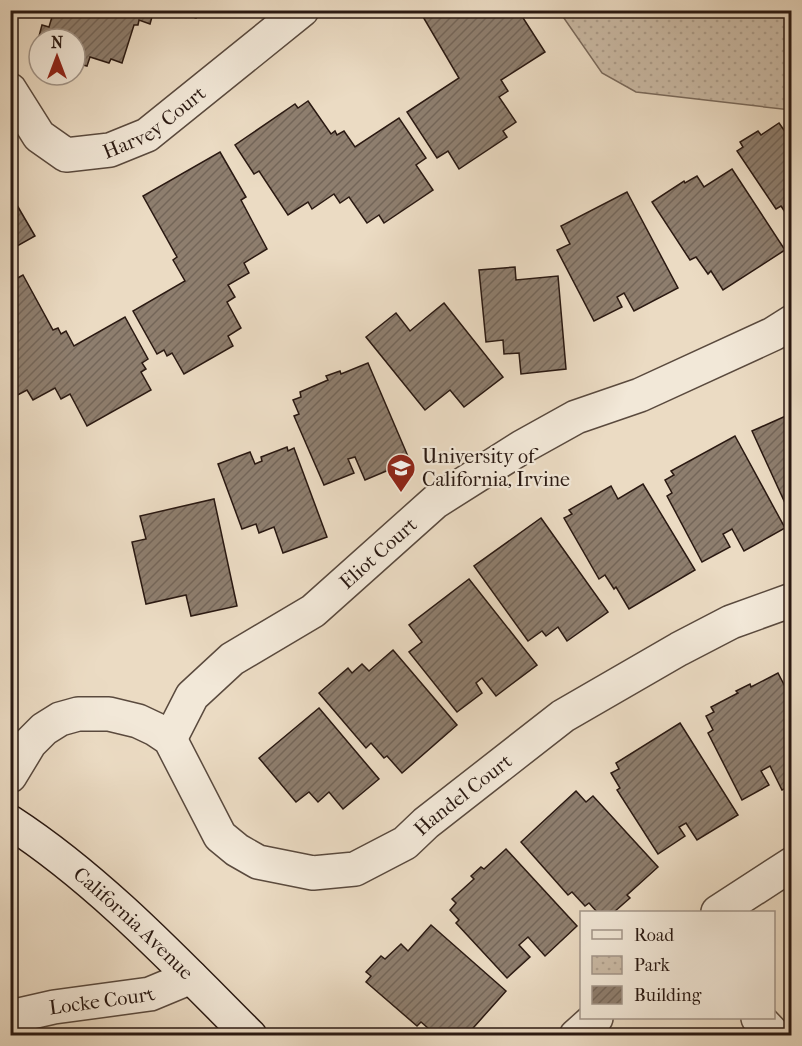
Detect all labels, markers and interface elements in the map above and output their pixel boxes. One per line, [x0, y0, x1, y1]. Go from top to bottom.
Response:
north arrow [27, 27, 87, 87]
text: N [51, 33, 64, 52]
street label: Harvey Court [99, 81, 210, 163]
place label: University of California, Irvine [422, 445, 570, 491]
school or university icon: University of California, Irvine [385, 452, 417, 494]
street label: Eliot Court [335, 513, 421, 593]
street label: Handel Court [409, 749, 516, 840]
street label: California Avenue [69, 862, 198, 984]
legend [580, 911, 775, 1019]
text: Road [634, 925, 674, 946]
text: Park [634, 955, 671, 976]
street label: Locke Court [47, 982, 158, 1019]
text: Building [634, 985, 702, 1006]

